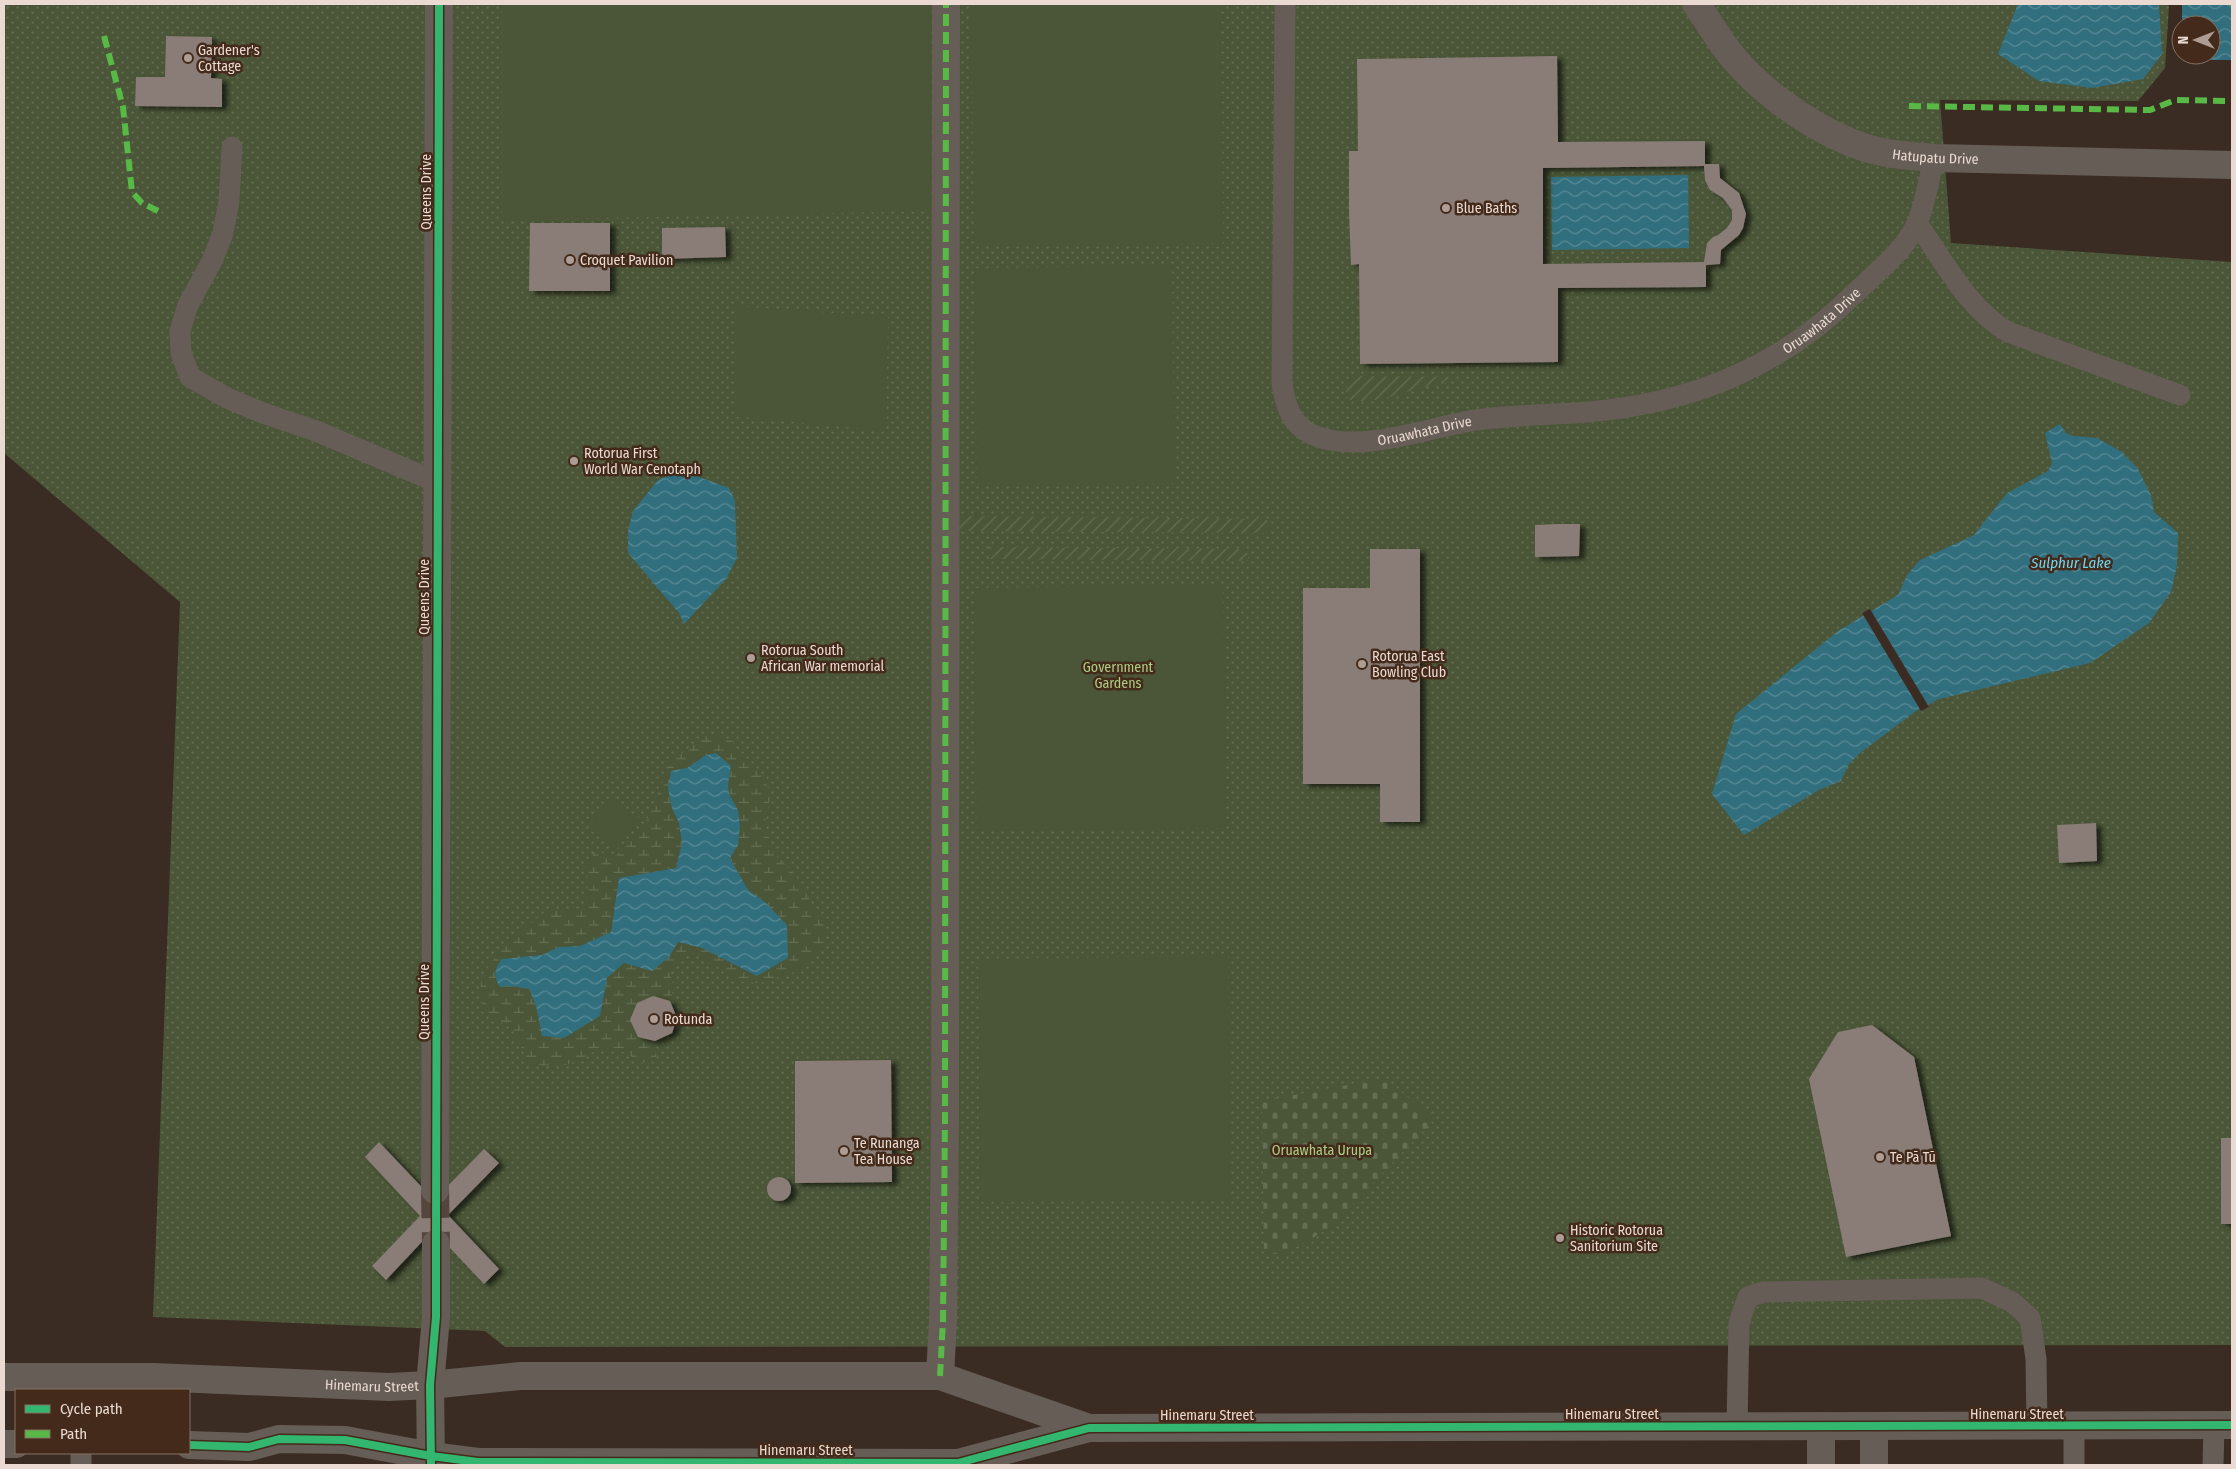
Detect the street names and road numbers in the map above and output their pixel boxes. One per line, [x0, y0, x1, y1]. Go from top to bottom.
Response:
street label: Hatupatu Drive [1891, 145, 1979, 168]
street label: Queens Drive [418, 154, 435, 230]
street label: Oruawhata Drive [1779, 284, 1864, 357]
street label: Oruawhata Drive [1376, 412, 1473, 449]
street label: Queens Drive [416, 559, 433, 635]
street label: Queens Drive [416, 964, 433, 1040]
street label: Hinemaru Street [325, 1376, 420, 1396]
street label: Hinemaru Street [1565, 1406, 1659, 1423]
street label: Hinemaru Street [1970, 1406, 2064, 1423]
street label: Hinemaru Street [1160, 1407, 1254, 1424]
street label: Hinemaru Street [759, 1442, 853, 1459]

